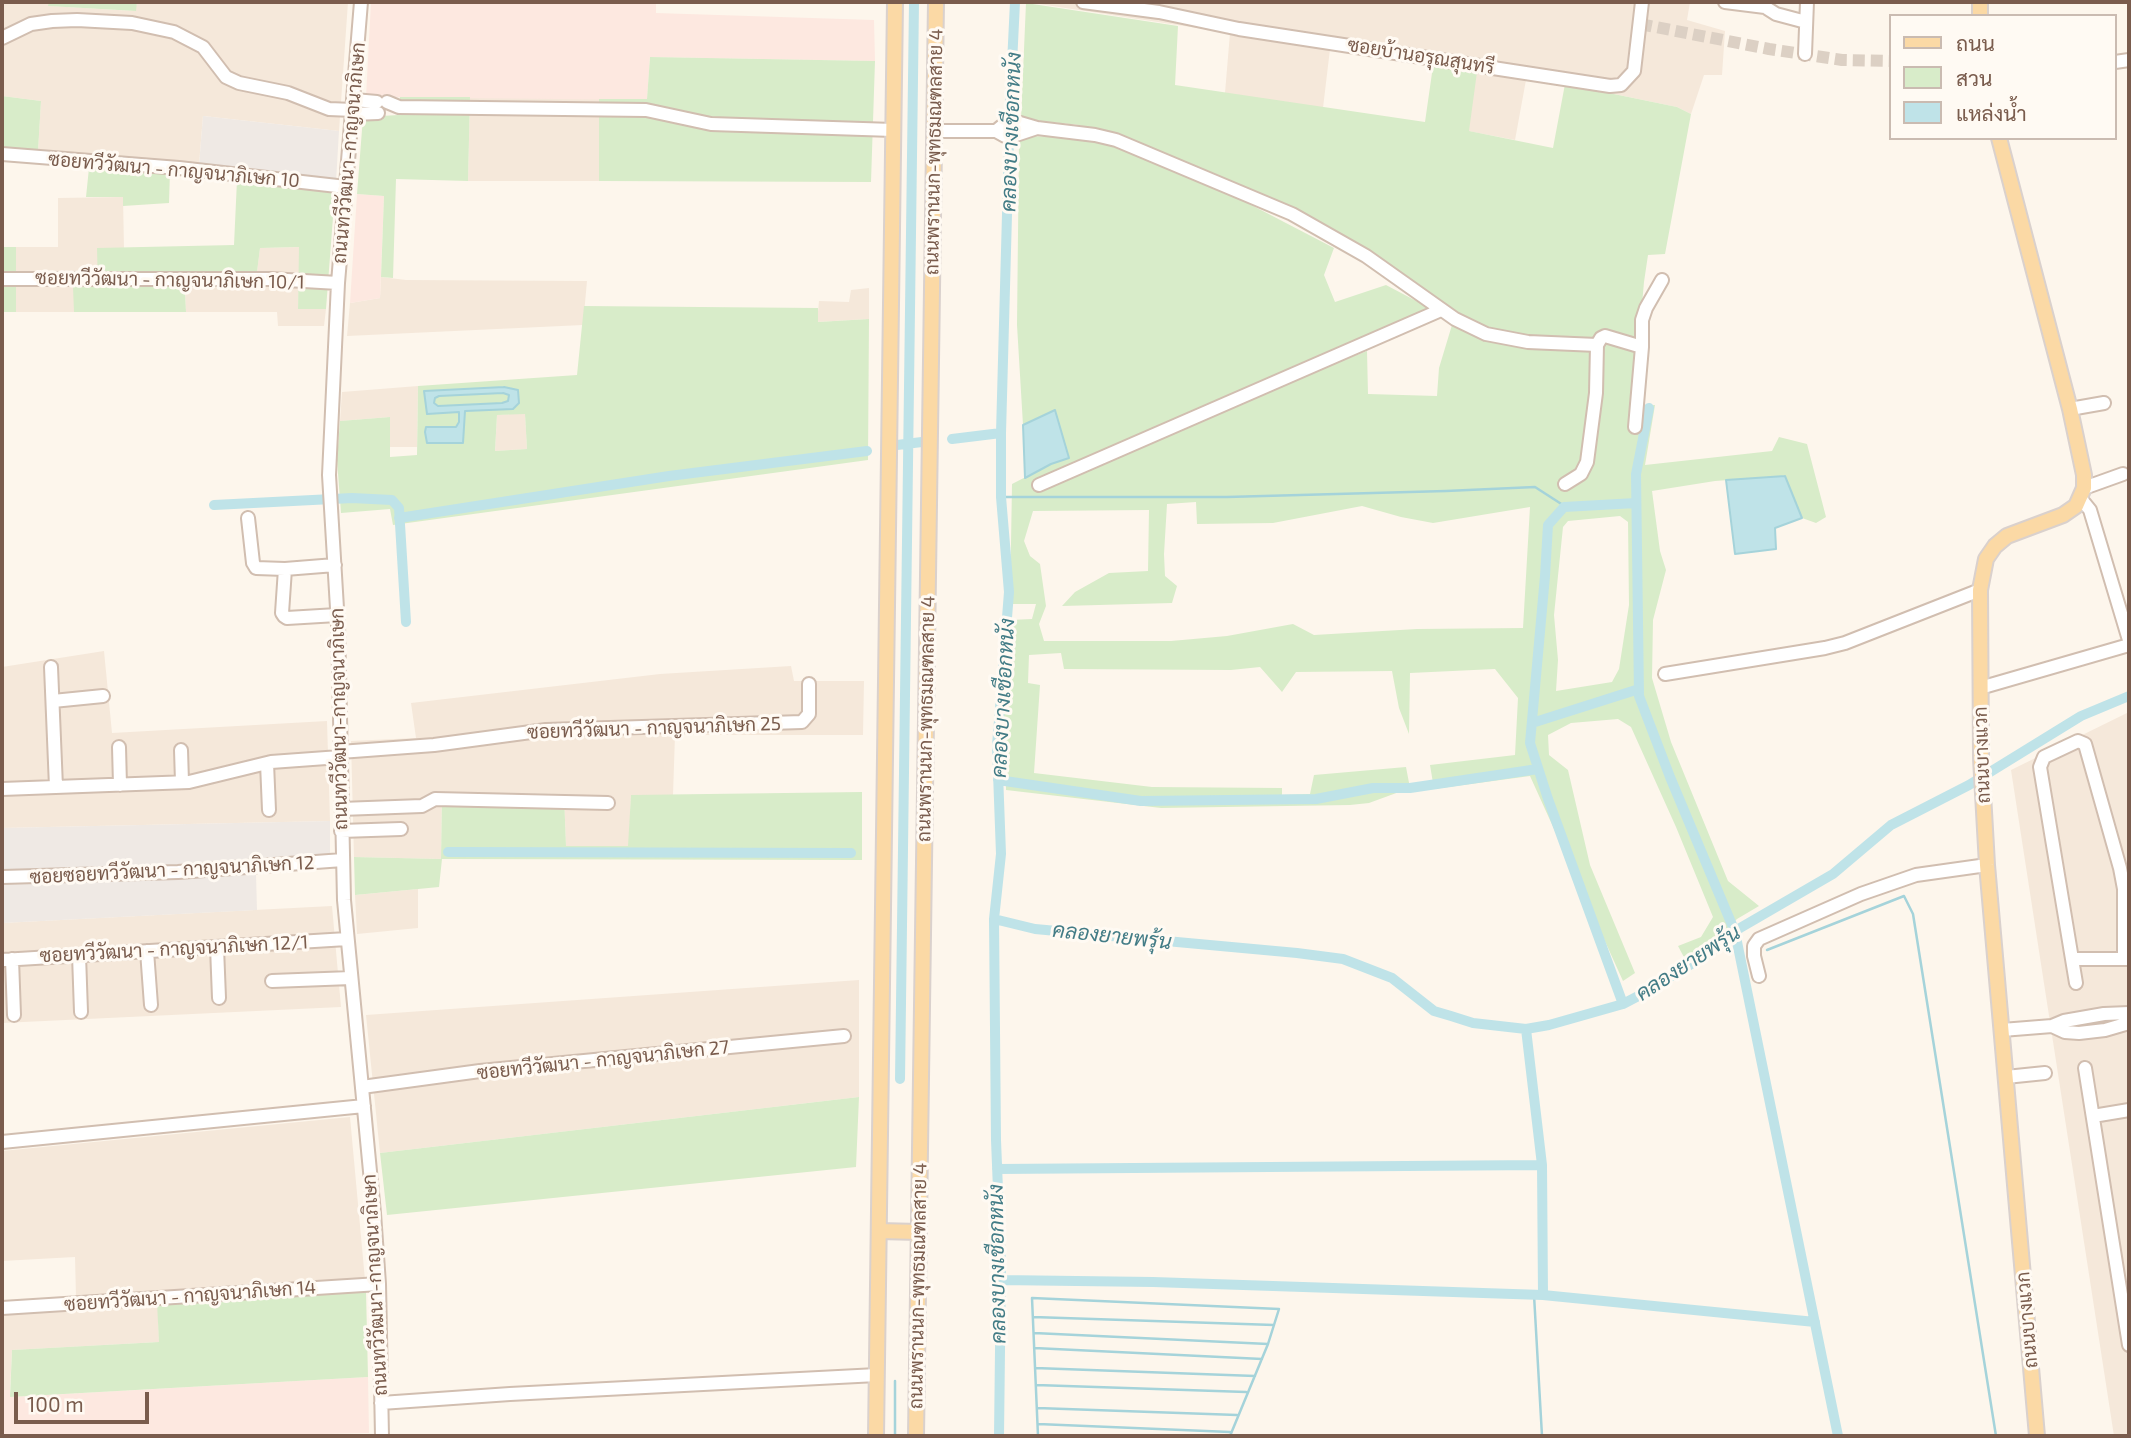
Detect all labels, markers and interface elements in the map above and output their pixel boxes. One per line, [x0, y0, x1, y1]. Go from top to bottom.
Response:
legend [1890, 14, 2117, 140]
street label: ถนนพรานนก-พุทธมณฑลสาย 4 [920, 29, 948, 275]
text: ถนน [1956, 30, 1995, 55]
street label: ซอยบ้านอรุณสุนทรี [1346, 33, 1496, 79]
street label: ถนนทวีวัฒนา-กาญจนาภิเษก [328, 41, 370, 265]
water label: คลองบางเชือกหนัง [996, 52, 1026, 212]
text: สวน [1956, 65, 1992, 90]
text: แหล่งน้ำ [1956, 100, 2027, 125]
street label: ซอยทวีวัฒนา - กาญจนาภิเษก 10 [47, 148, 301, 192]
street label: ซอยทวีวัฒนา - กาญจนาภิเษก 10/1 [35, 266, 305, 294]
street label: ถนนพรานนก-พุทธมณฑลสาย 4 [912, 596, 940, 842]
street label: ถนนทวีวัฒนา-กาญจนาภิเษก [326, 608, 352, 830]
water label: คลองบางเชือกหนัง [986, 618, 1020, 778]
street label: ถนนบางแวก [1969, 706, 1995, 804]
street label: ซอยทวีวัฒนา - กาญจนาภิเษก 25 [527, 712, 781, 744]
street label: ซอยซอยทวีวัฒนา - กาญจนาภิเษก 12 [29, 851, 315, 889]
water label: คลองยายพรุ้น [1051, 917, 1173, 955]
water label: คลองยายพรุ้น [1631, 920, 1745, 1006]
street label: ซอยทวีวัฒนา - กาญจนาภิเษก 12/1 [39, 931, 309, 967]
street label: ซอยทวีวัฒนา - กาญจนาภิเษก 27 [476, 1035, 730, 1085]
street label: ถนนพรานนก-พุทธมณฑลสาย 4 [904, 1163, 932, 1409]
street label: ถนนทวีวัฒนา-กาญจนาภิเษก [358, 1174, 392, 1396]
water label: คลองบางเชือกหนัง [983, 1184, 1011, 1344]
street label: ถนนบางแวก [2011, 1271, 2043, 1369]
street label: ซอยทวีวัฒนา - กาญจนาภิเษก 14 [63, 1276, 317, 1316]
scale bar [18, 1378, 152, 1422]
text: 100 m [27, 1391, 84, 1416]

